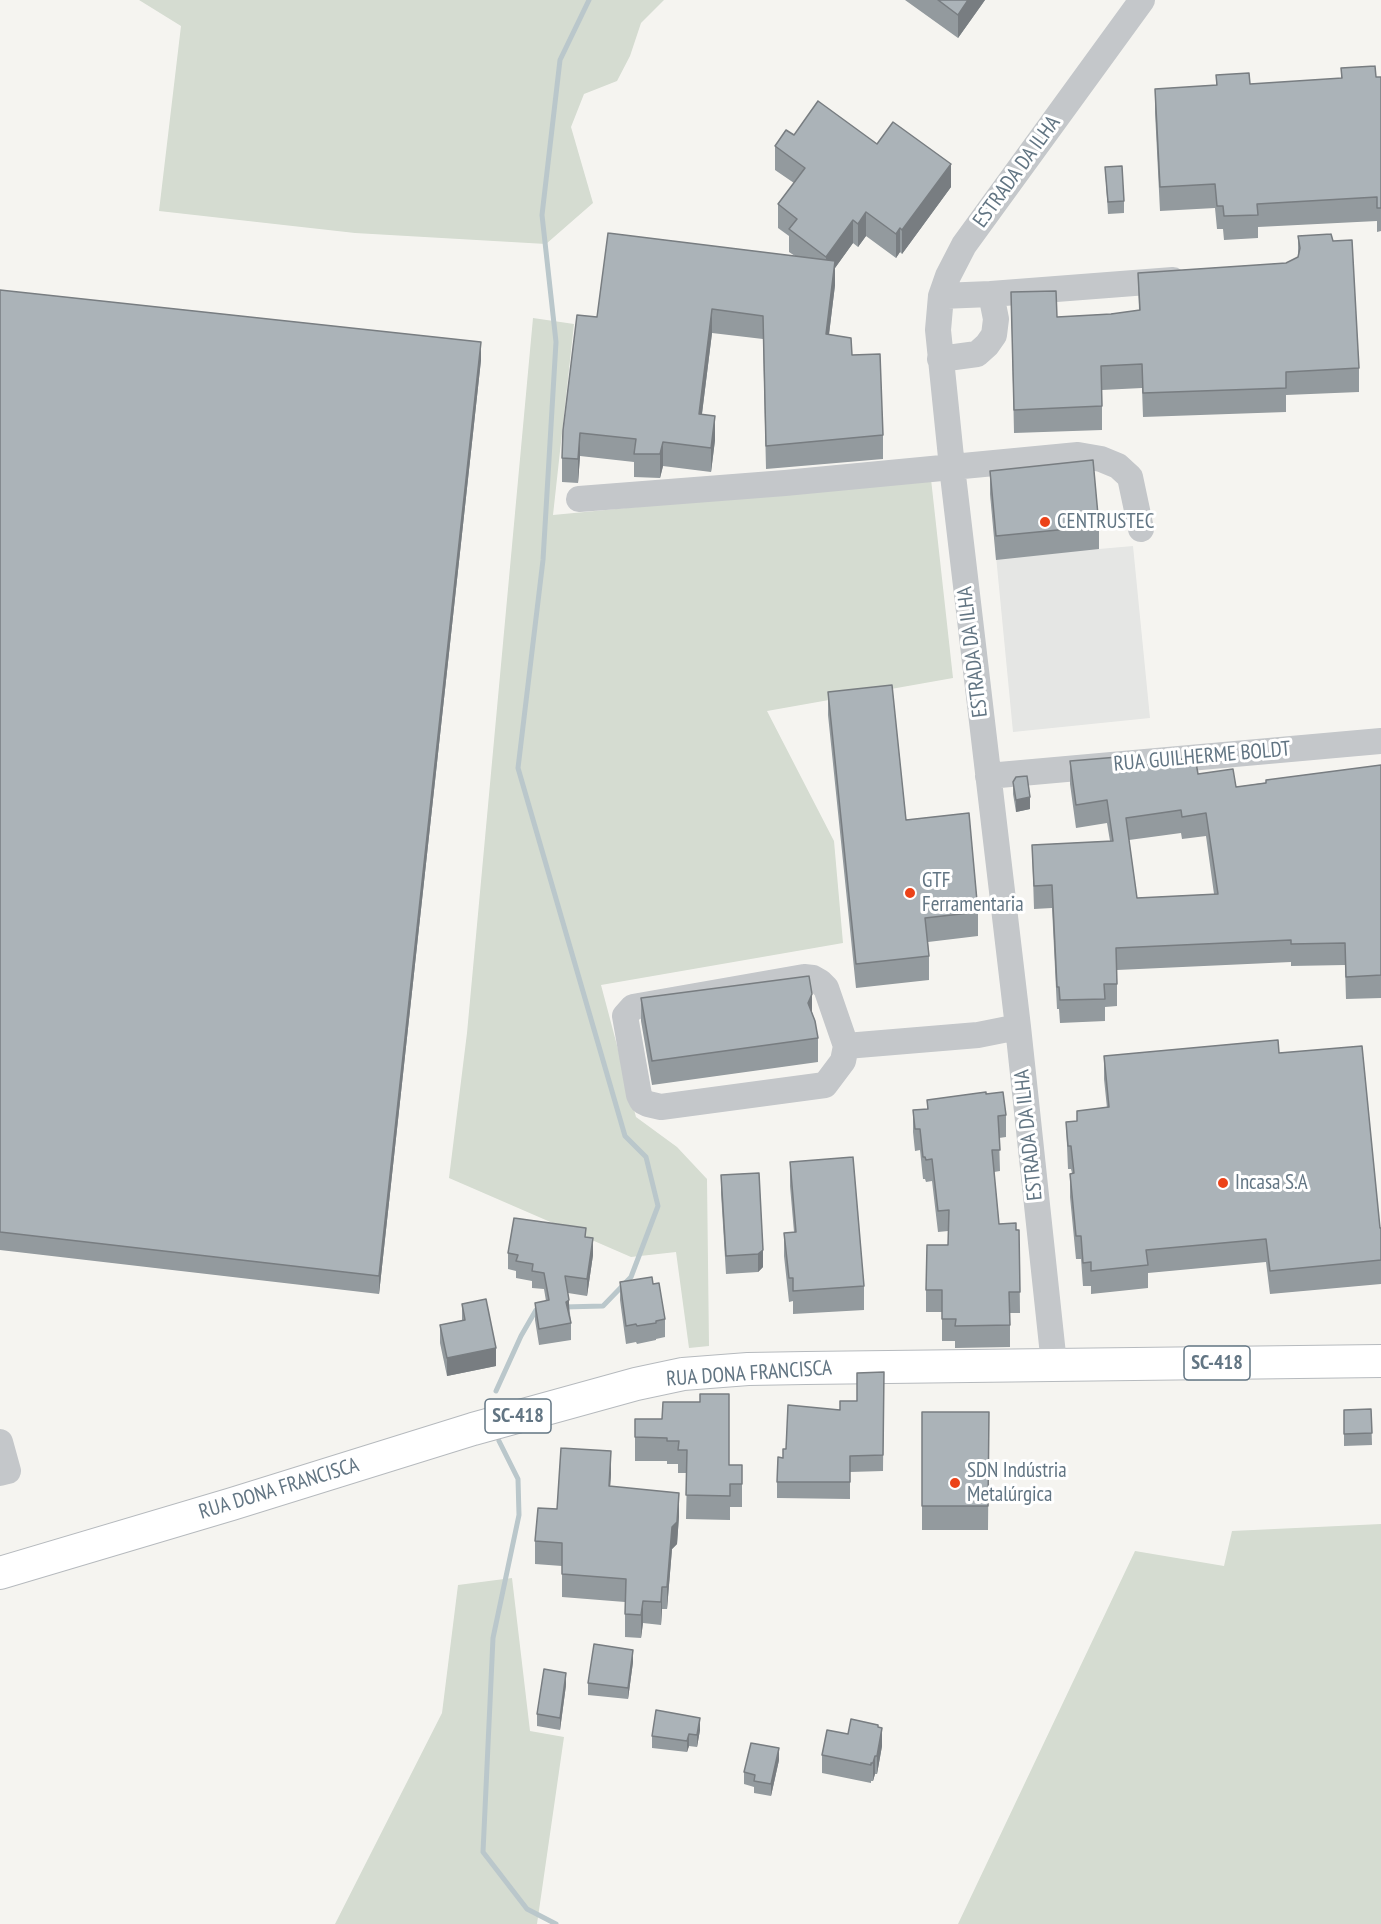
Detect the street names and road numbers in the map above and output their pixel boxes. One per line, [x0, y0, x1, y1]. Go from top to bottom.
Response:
street label: ESTRADA DA ILHA [968, 111, 1066, 233]
street label: ESTRADA DA ILHA [952, 585, 994, 719]
street label: RUA GUILHERME BOLDT [1113, 737, 1291, 777]
street label: ESTRADA DA ILHA [1010, 1068, 1048, 1202]
road number: SC-418 [1184, 1346, 1250, 1380]
street label: RUA DONA FRANCISCA [665, 1356, 833, 1392]
road number: SC-418 [485, 1399, 551, 1433]
street label: RUA DONA FRANCISCA [196, 1453, 362, 1525]

